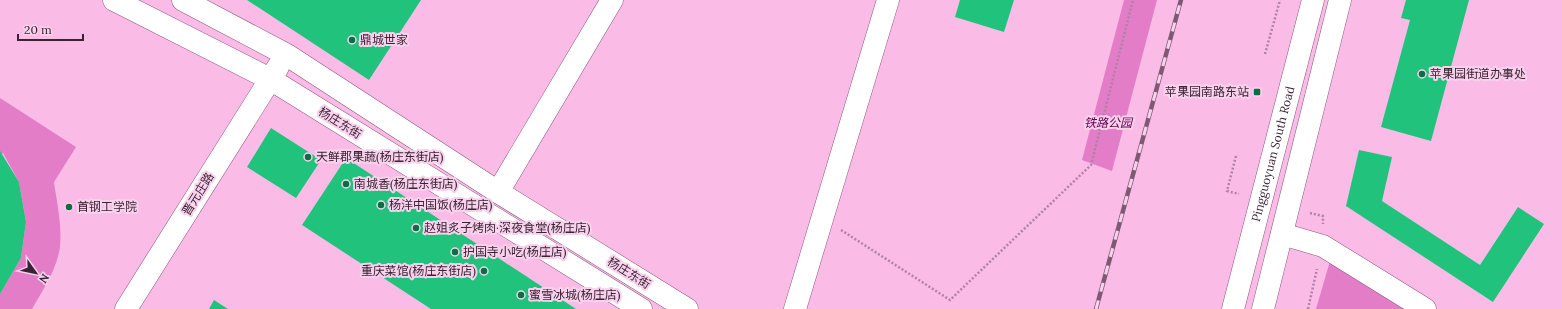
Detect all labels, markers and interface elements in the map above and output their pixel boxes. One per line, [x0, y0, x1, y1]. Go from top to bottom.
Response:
scale bar [18, 16, 83, 42]
text: 20 m [24, 22, 52, 37]
place label: 鼎城世家 [360, 32, 408, 47]
marker: 鼎城世家 [347, 35, 357, 45]
place label: 苹果园街道办事处 [1430, 66, 1526, 81]
marker: 苹果园街道办事处 [1417, 69, 1427, 79]
place label: 苹果园南路东站 [1165, 84, 1249, 99]
street label: Pingguoyuan South Road [1248, 85, 1297, 223]
marker: 苹果园南路东站 [1252, 87, 1262, 97]
street label: 杨庄东街 [316, 103, 365, 142]
park label: 铁路公园 [1084, 115, 1134, 130]
place label: 天鲜郡果蔬(杨庄东街店) [316, 149, 444, 165]
marker: 天鲜郡果蔬(杨庄东街店) [303, 152, 313, 162]
street label: 晋元庄路 [178, 169, 217, 218]
place label: 南城香(杨庄东街店) [354, 176, 458, 192]
marker: 南城香(杨庄东街店) [341, 179, 351, 189]
place label: 杨洋中国饭(杨庄店) [389, 197, 493, 213]
place label: 首钢工学院 [77, 199, 137, 214]
marker: 杨洋中国饭(杨庄店) [376, 200, 386, 210]
marker: 首钢工学院 [64, 202, 74, 212]
place label: 赵姐炙子烤肉·深夜食堂(杨庄店) [424, 220, 591, 236]
marker: 赵姐炙子烤肉·深夜食堂(杨庄店) [411, 223, 421, 233]
place label: 护国寺小吃(杨庄店) [463, 244, 567, 260]
marker: 护国寺小吃(杨庄店) [450, 247, 460, 257]
north arrow [16, 253, 56, 293]
street label: 杨庄东街 [605, 253, 654, 292]
place label: 重庆菜馆(杨庄东街店) [361, 263, 476, 279]
marker: 重庆菜馆(杨庄东街店) [479, 266, 489, 276]
text: N [36, 271, 53, 286]
place label: 蜜雪冰城(杨庄店) [529, 287, 621, 303]
marker: 蜜雪冰城(杨庄店) [516, 290, 526, 300]

